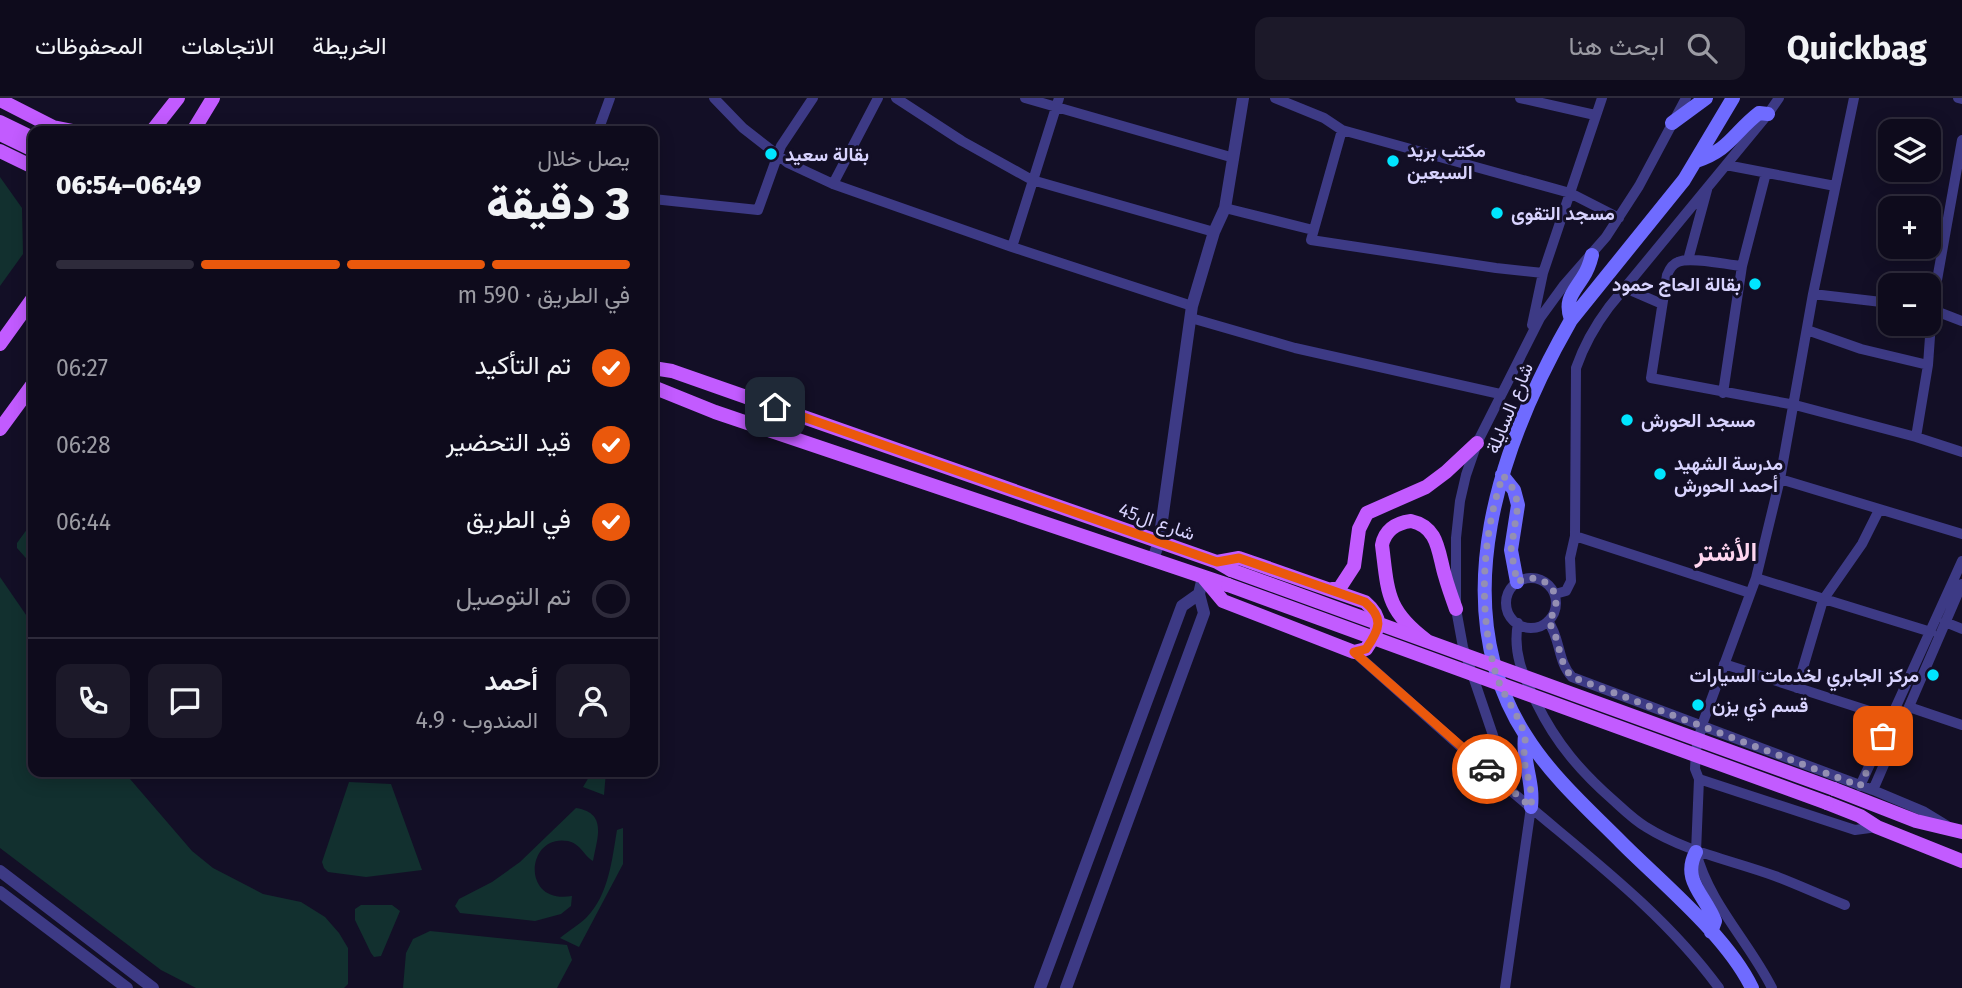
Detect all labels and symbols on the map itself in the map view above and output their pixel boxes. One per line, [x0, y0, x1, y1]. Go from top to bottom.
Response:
place label: مكتب بريد السبعين [1407, 139, 1486, 184]
place label: بقالة سعيد [785, 143, 869, 166]
marker: بقالة سعيد [763, 146, 779, 162]
marker: مكتب بريد السبعين [1385, 153, 1401, 169]
place label: مسجد التقوى [1511, 202, 1615, 226]
marker: مسجد التقوى [1489, 205, 1505, 221]
place label: بقالة الحاج حمود [1612, 273, 1741, 297]
marker: بقالة الحاج حمود [1747, 276, 1763, 292]
street label: شارع السايلة [1481, 359, 1539, 457]
pin [745, 377, 805, 437]
place label: مسجد الحورش [1641, 409, 1756, 433]
marker: مسجد الحورش [1619, 412, 1635, 428]
place label: مدرسة الشهيد أحمد الحورش [1674, 452, 1783, 498]
marker: مدرسة الشهيد أحمد الحورش [1652, 466, 1668, 482]
street label: شارع ال45 [1115, 498, 1198, 546]
district label: الأشتر [1694, 537, 1757, 568]
place label: مركز الجابري لخدمات السيارات [1690, 664, 1919, 692]
marker: مركز الجابري لخدمات السيارات [1925, 667, 1941, 683]
place label: قسم ذي يزن [1712, 694, 1808, 722]
marker: قسم ذي يزن [1690, 697, 1706, 713]
pin [1853, 706, 1913, 766]
courier [1452, 734, 1522, 804]

